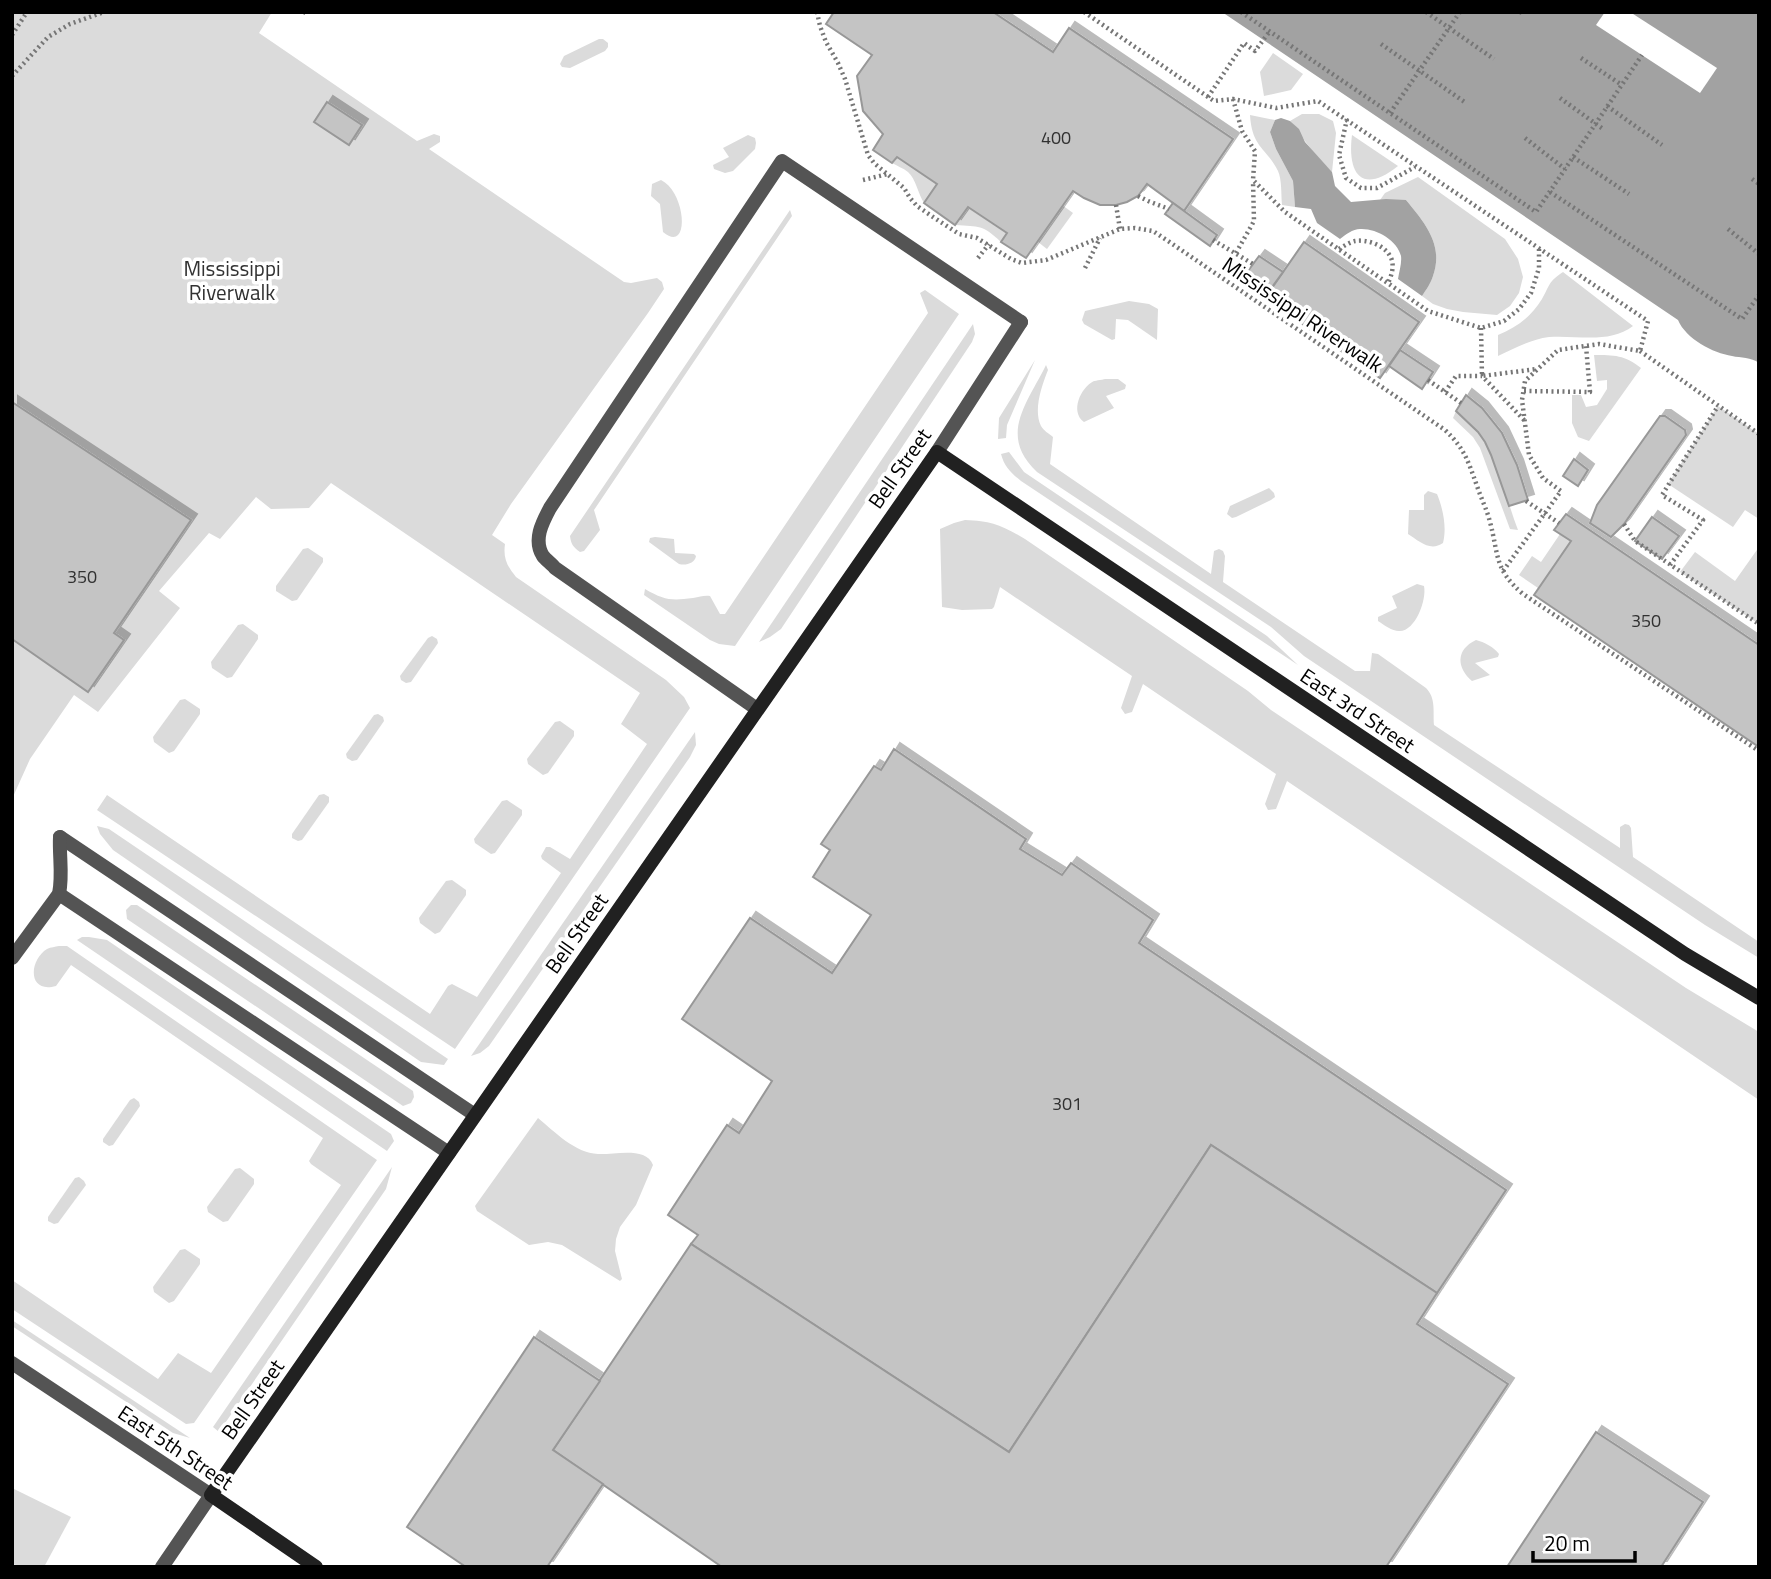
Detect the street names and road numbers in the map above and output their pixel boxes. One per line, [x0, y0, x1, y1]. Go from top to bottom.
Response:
street label: Mississippi Riverwalk [1216, 248, 1390, 380]
street label: Bell Street [860, 421, 939, 515]
street label: East 3rd Street [1294, 660, 1422, 761]
street label: Bell Street [537, 886, 616, 980]
street label: Bell Street [213, 1352, 292, 1446]
street label: East 5th Street [112, 1397, 241, 1498]

